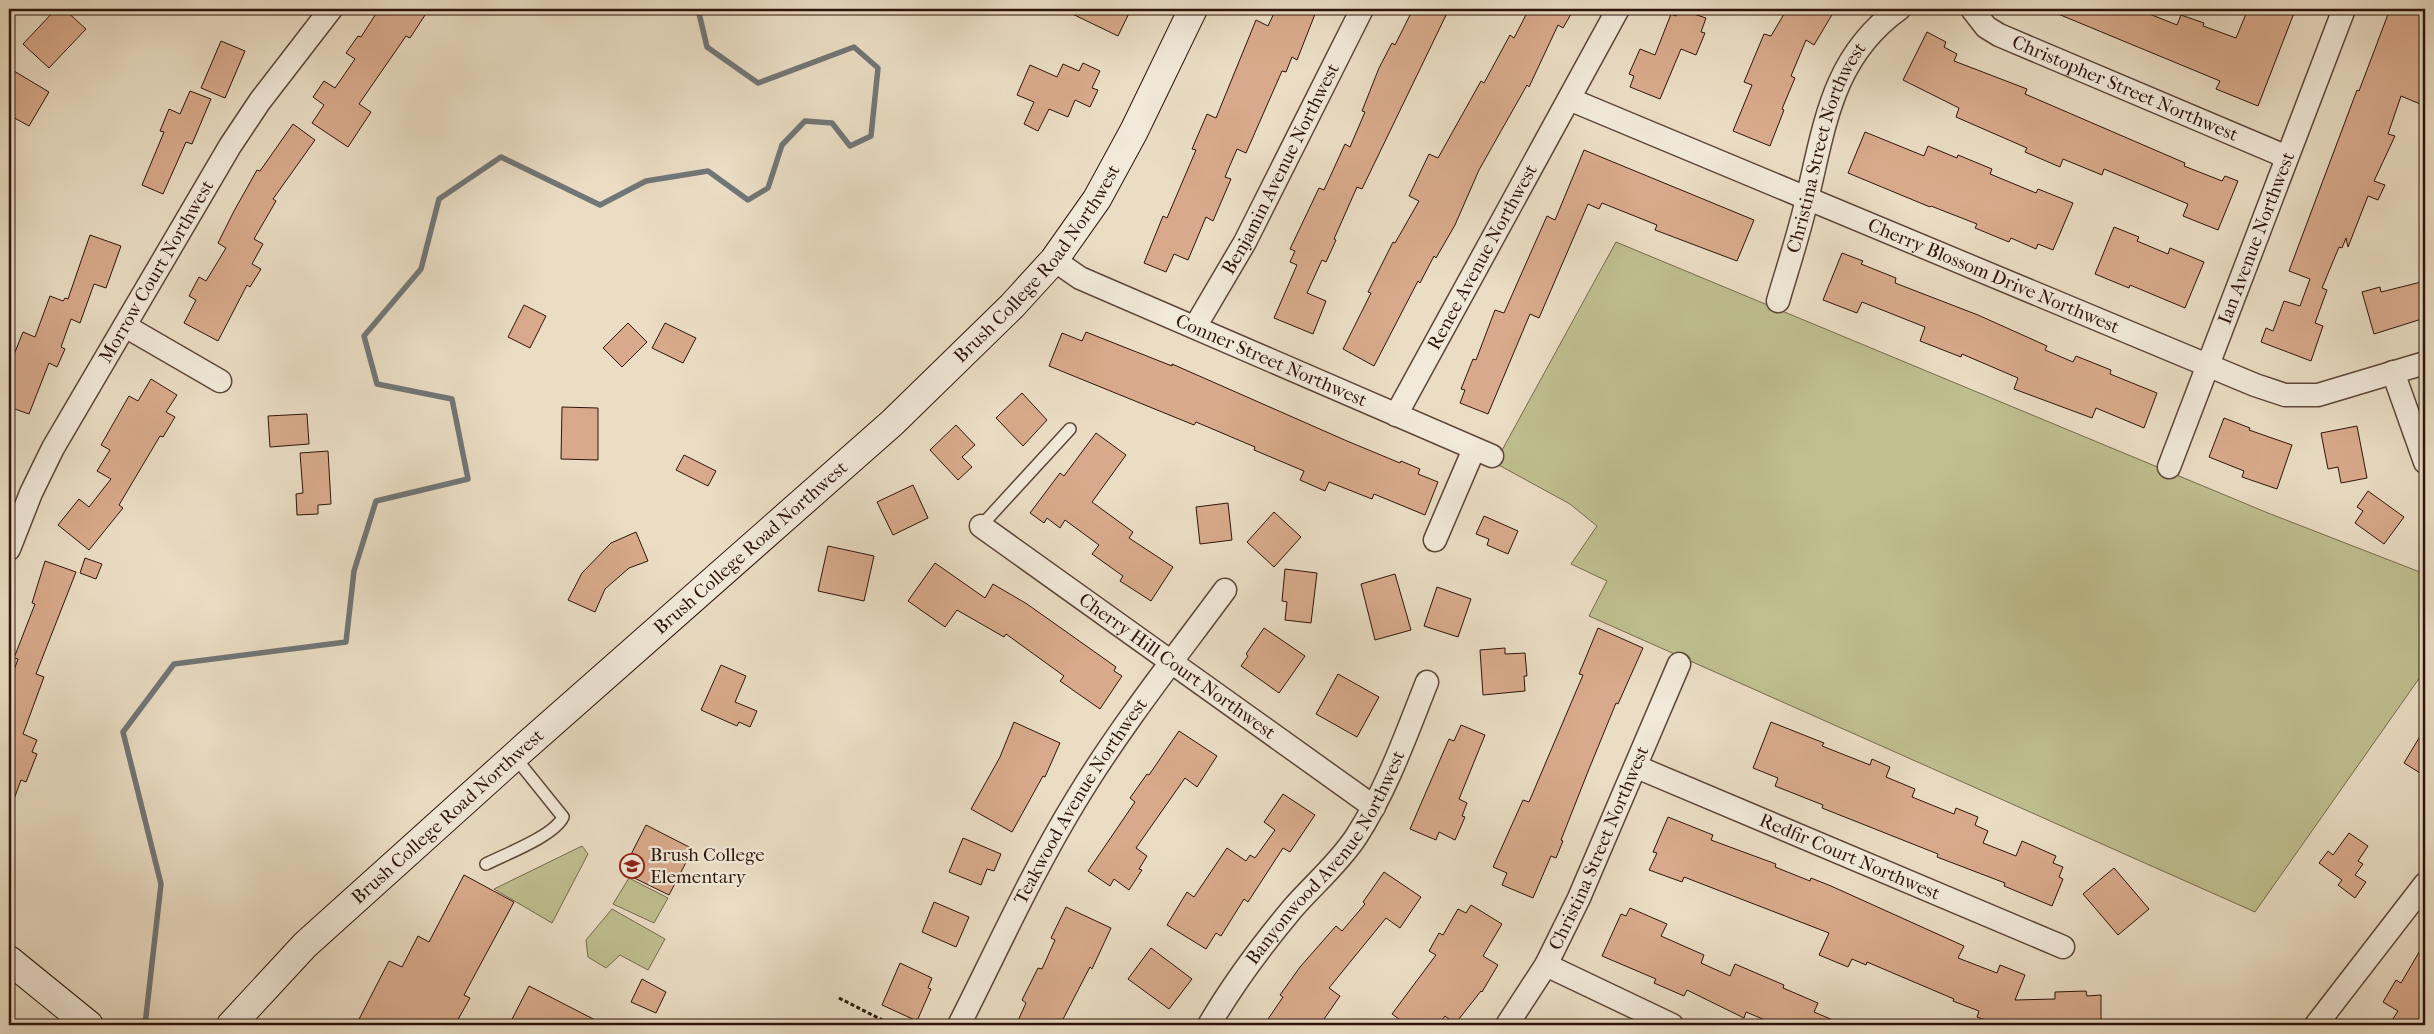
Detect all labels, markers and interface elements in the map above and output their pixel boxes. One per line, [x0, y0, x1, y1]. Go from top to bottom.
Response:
street label: Christopher Street Northwest [2009, 31, 2241, 146]
street label: Christina Street Northwest [1782, 38, 1871, 256]
street label: Benjamin Avenue Northwest [1217, 59, 1344, 278]
street label: Ian Avenue Northwest [2214, 149, 2299, 327]
street label: Renee Avenue Northwest [1423, 160, 1542, 354]
street label: Brush College Road Northwest [949, 161, 1125, 367]
street label: Morrow Court Northwest [94, 176, 219, 367]
street label: Cherry Blossom Drive Northwest [1865, 214, 2123, 338]
street label: Conner Street Northwest [1172, 310, 1370, 412]
street label: Brush College Road Northwest [649, 456, 852, 639]
street label: Cherry Hill Court Northwest [1075, 588, 1280, 744]
street label: Teakwood Avenue Northwest [1010, 694, 1152, 908]
street label: Brush College Road Northwest [347, 724, 548, 909]
street label: Christina Street Northwest [1544, 743, 1654, 954]
street label: Banyonwood Avenue Northwest [1241, 747, 1410, 969]
street label: Redfir Court Northwest [1756, 809, 1944, 905]
place label: Brush College Elementary [650, 844, 765, 888]
school or university icon: Brush College Elementary [619, 853, 645, 879]

